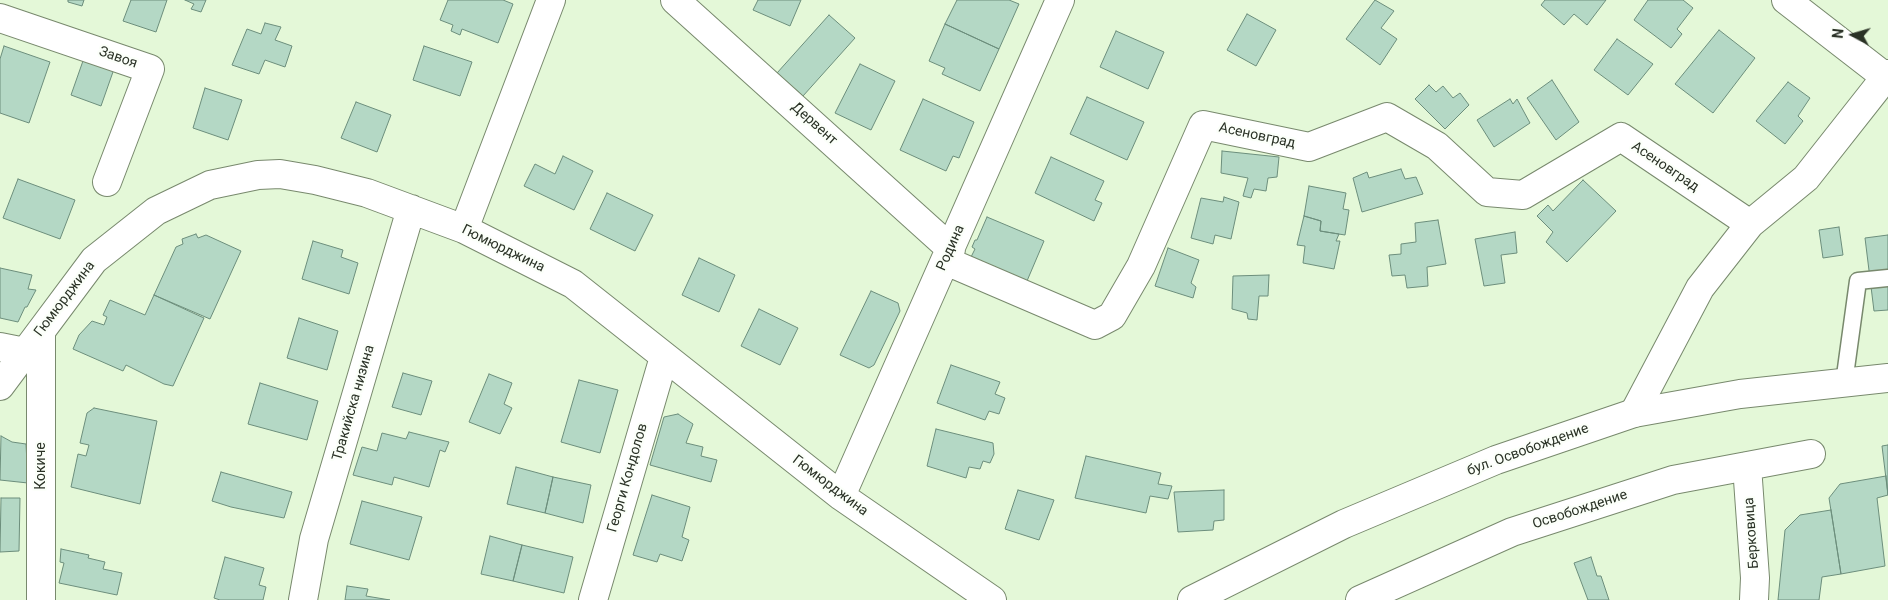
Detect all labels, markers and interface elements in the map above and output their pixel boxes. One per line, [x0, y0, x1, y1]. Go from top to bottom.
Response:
north arrow [1828, 10, 1878, 60]
text: N [1830, 28, 1847, 39]
street label: Завоя [97, 44, 139, 72]
street label: Дервент [788, 99, 840, 149]
street label: Асеновград [1217, 120, 1297, 152]
street label: Асеновград [1628, 138, 1702, 196]
street label: Гюмюрджина [459, 222, 547, 276]
street label: Родина [933, 222, 969, 274]
street label: Гюмюрджина [31, 258, 99, 340]
street label: Тракийска низина [329, 343, 379, 463]
street label: бул. Освобождение [1465, 420, 1591, 480]
street label: Георги Кондолов [604, 422, 652, 534]
street label: Кокиче [33, 442, 49, 490]
street label: Гюмюрджина [789, 452, 871, 520]
street label: Освобождение [1530, 487, 1630, 533]
street label: Берковица [1741, 497, 1763, 569]

